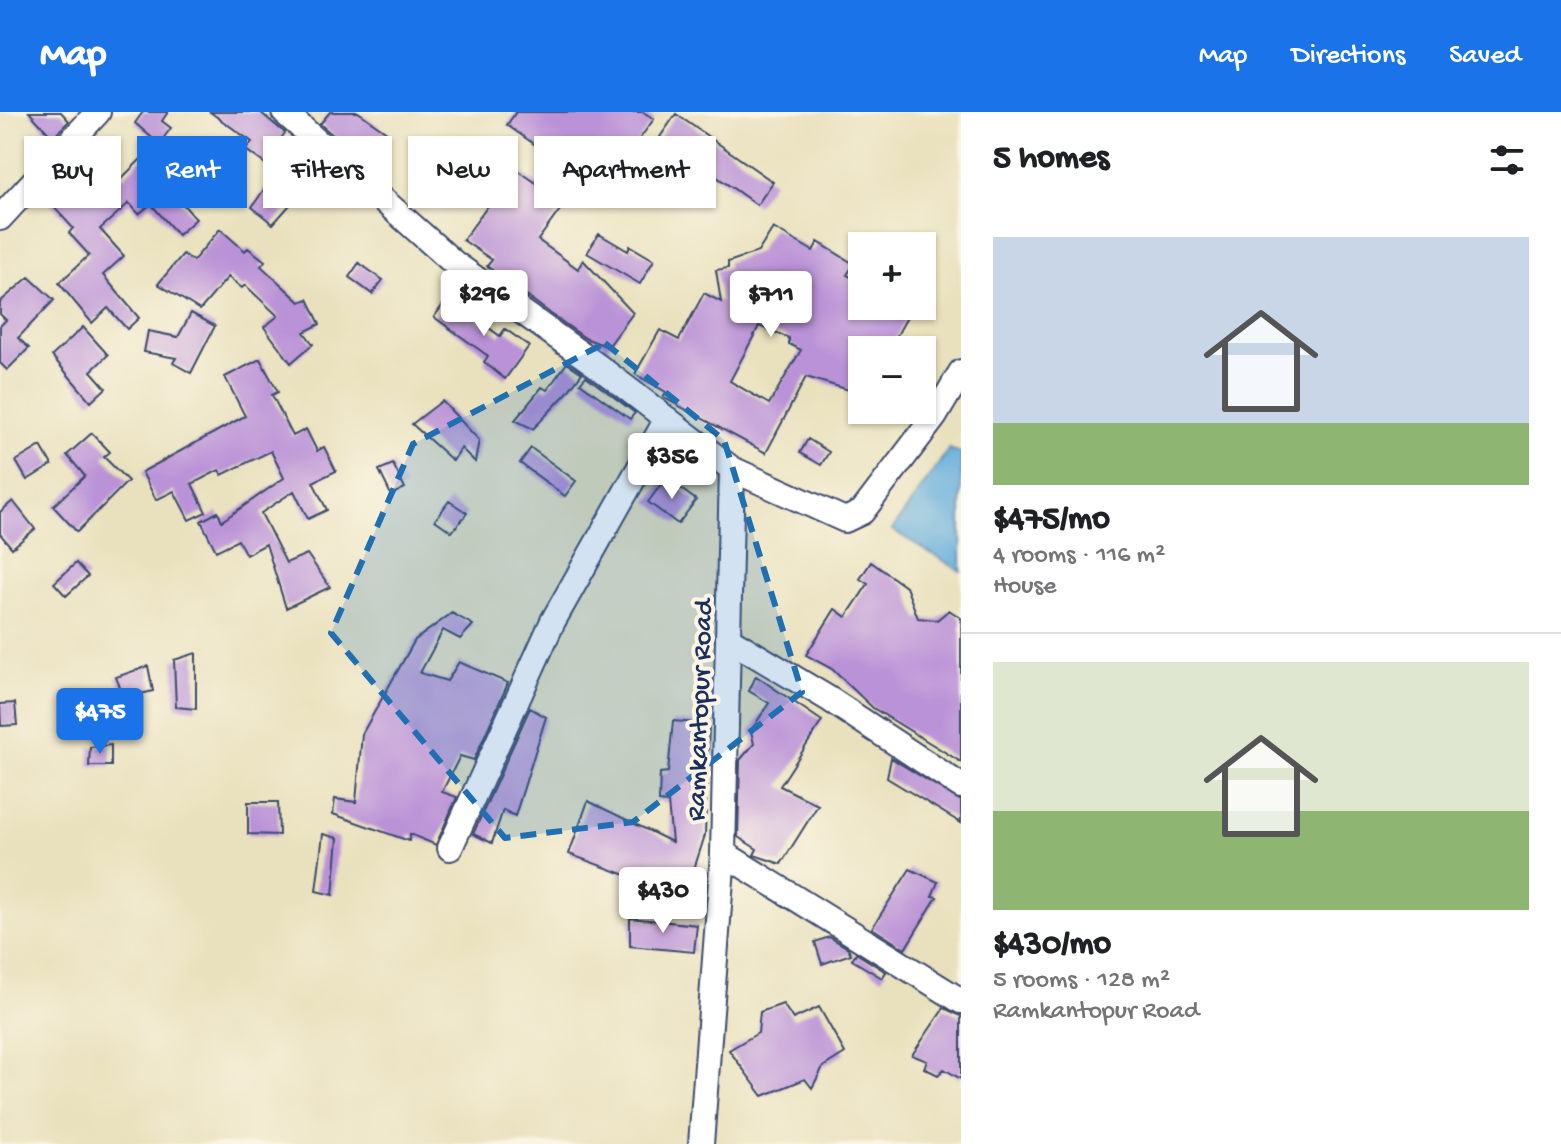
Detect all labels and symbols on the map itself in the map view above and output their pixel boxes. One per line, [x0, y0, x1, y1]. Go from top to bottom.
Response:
pin: $296 [437, 270, 531, 338]
pin: $711 [724, 271, 818, 339]
pin: $356 [625, 433, 719, 501]
street label: Ramkantopur Road [681, 596, 722, 822]
pin: $475 [53, 688, 147, 756]
pin: $430 [616, 867, 710, 935]

